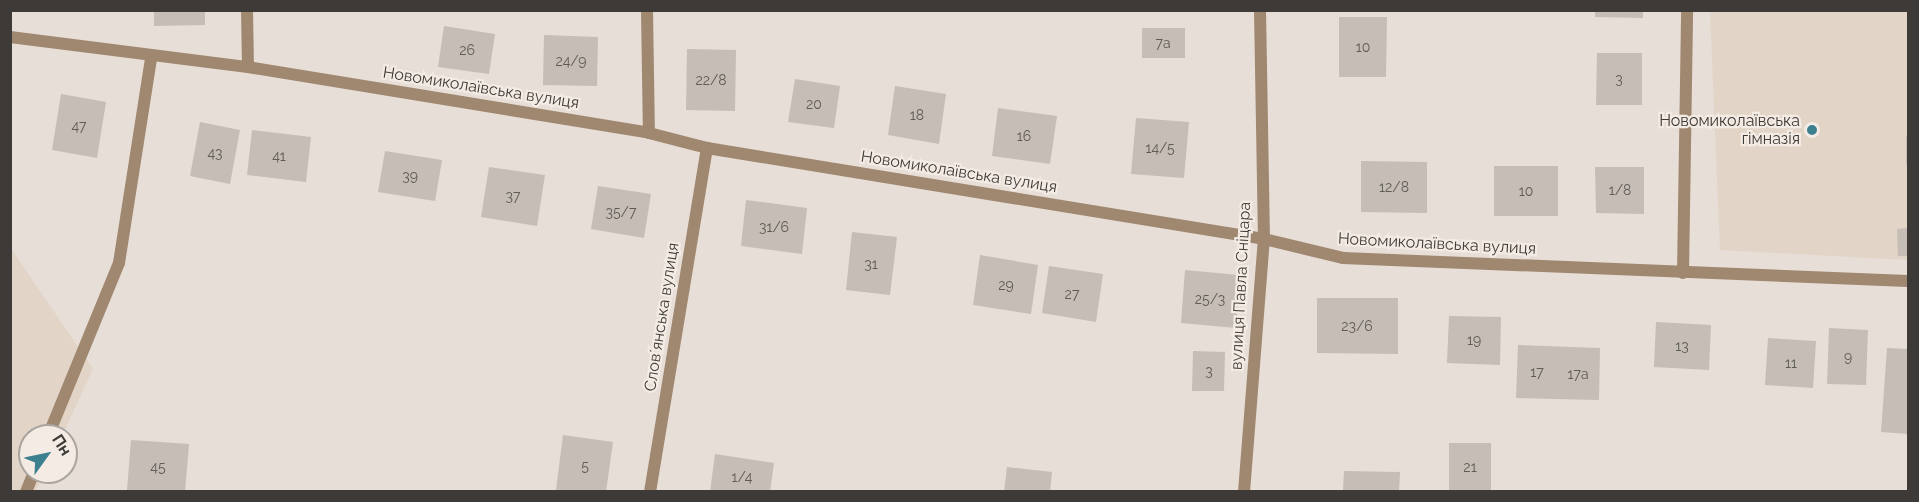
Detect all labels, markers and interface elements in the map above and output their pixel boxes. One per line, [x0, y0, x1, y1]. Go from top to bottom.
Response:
house number: 7а [1155, 35, 1171, 51]
house number: 10 [1356, 39, 1370, 55]
house number: 26 [459, 42, 475, 58]
house number: 24/9 [555, 53, 587, 69]
street label: Новомиколаївська вулиця [382, 63, 580, 113]
house number: 3 [1615, 71, 1623, 87]
house number: 22/8 [695, 72, 727, 88]
house number: 20 [806, 96, 822, 112]
house number: 18 [910, 107, 924, 123]
place label: Новомиколаївська гімназія [1659, 111, 1800, 149]
house number: 47 [71, 118, 87, 134]
marker: Новомиколаївська гімназія [1805, 123, 1819, 137]
house number: 16 [1017, 128, 1031, 144]
house number: 14/5 [1145, 140, 1175, 156]
house number: 43 [207, 145, 223, 161]
street label: Новомиколаївська вулиця [860, 147, 1058, 197]
house number: 41 [272, 148, 286, 164]
house number: 39 [402, 168, 418, 184]
house number: 12/8 [1379, 179, 1409, 195]
house number: 1/8 [1609, 182, 1631, 198]
house number: 10 [1519, 183, 1533, 199]
house number: 37 [506, 188, 520, 204]
street label: вулиця Павла Сніцара [1227, 201, 1255, 371]
house number: 35/7 [605, 204, 637, 220]
house number: 31/6 [759, 219, 789, 235]
street label: Новомиколаївська вулиця [1337, 229, 1537, 259]
street label: Словʼянська вулиця [641, 241, 683, 393]
house number: 31 [864, 256, 878, 272]
house number: 29 [998, 277, 1014, 293]
house number: 27 [1065, 286, 1079, 302]
house number: 25/3 [1195, 291, 1225, 307]
house number: 23/6 [1341, 318, 1373, 334]
house number: 19 [1467, 332, 1481, 348]
house number: 13 [1675, 338, 1689, 354]
house number: 9 [1844, 349, 1852, 365]
house number: 11 [1785, 355, 1797, 371]
house number: 3 [1205, 363, 1213, 379]
house number: 17 [1530, 364, 1544, 380]
house number: 17а [1567, 366, 1589, 382]
north arrow [18, 424, 78, 484]
text: Пн [48, 431, 76, 459]
house number: 5 [581, 458, 589, 474]
house number: 45 [150, 459, 166, 475]
house number: 21 [1463, 459, 1477, 475]
house number: 1/4 [732, 469, 752, 485]

